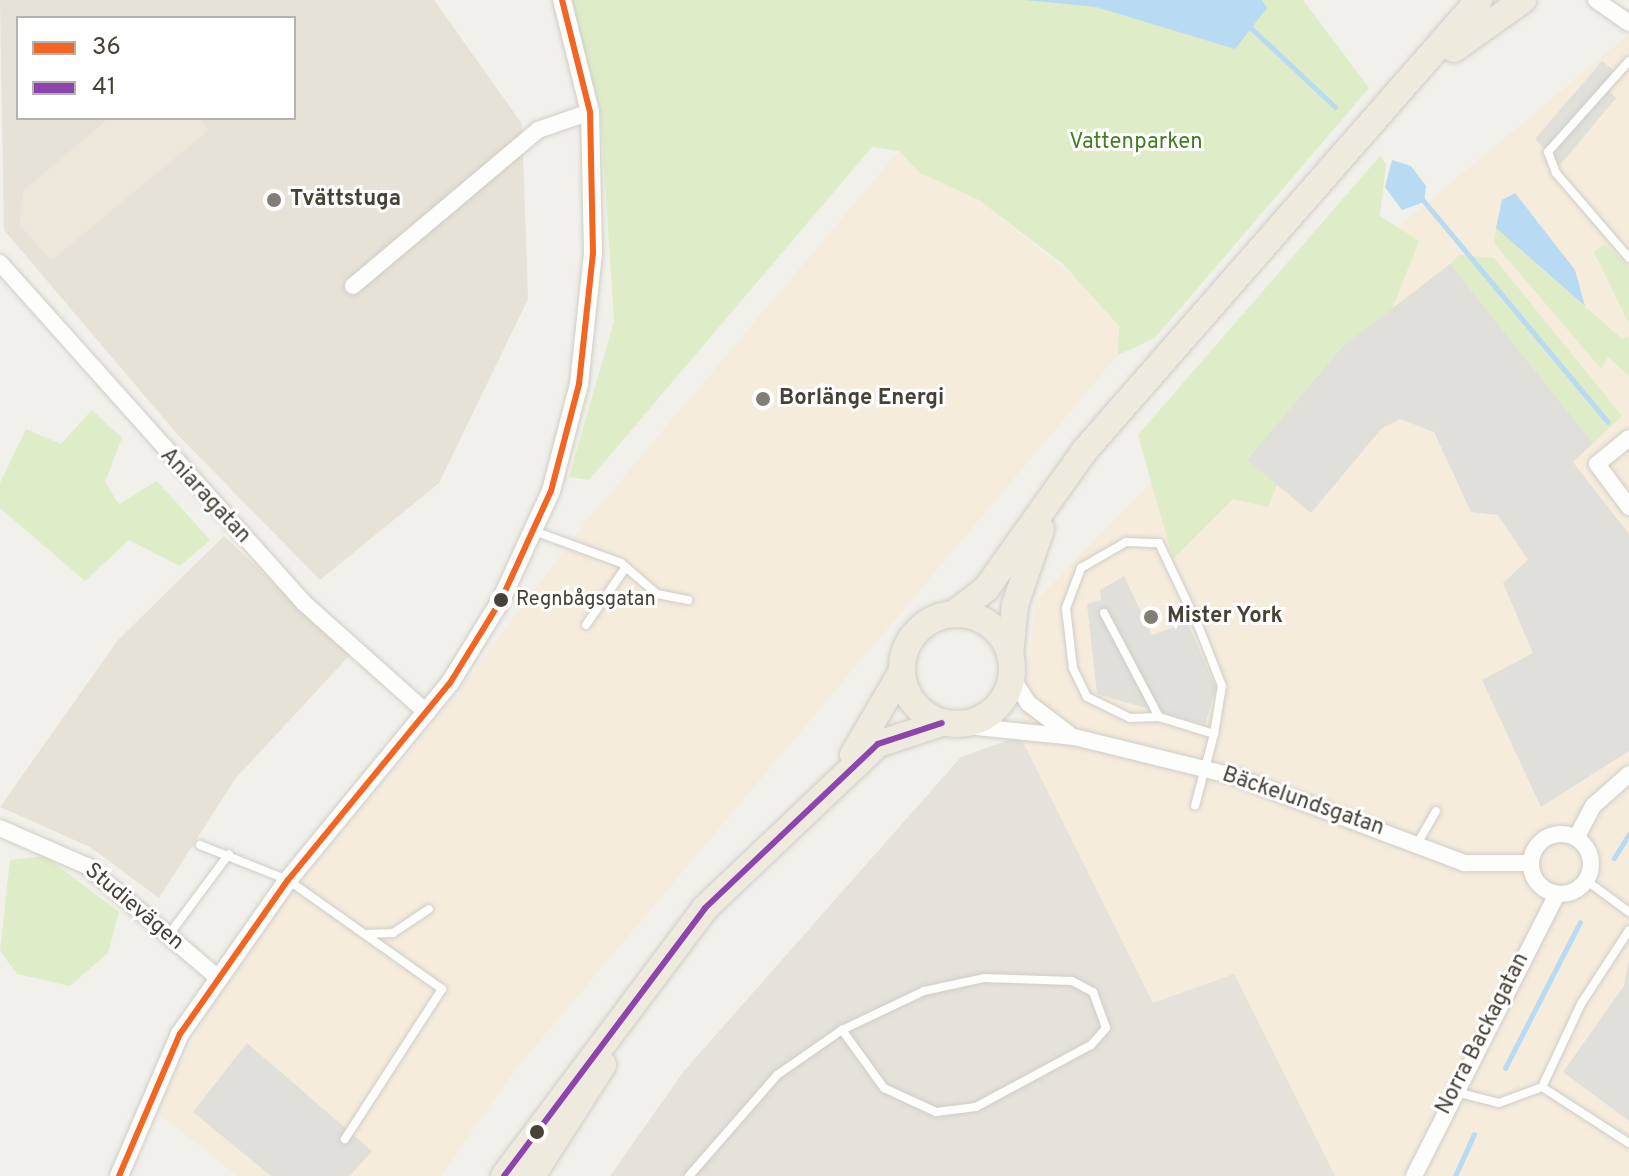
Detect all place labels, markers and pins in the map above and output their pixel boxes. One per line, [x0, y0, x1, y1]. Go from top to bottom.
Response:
place label: Tvättstuga [290, 187, 401, 213]
marker: Tvättstuga [265, 191, 283, 209]
place label: Borlänge Energi [779, 386, 944, 412]
marker: Borlänge Energi [754, 390, 772, 408]
place label: Regnbågsgatan [516, 588, 656, 612]
marker: Regnbågsgatan [493, 592, 509, 608]
place label: Mister York [1167, 604, 1284, 630]
marker: Mister York [1142, 608, 1160, 626]
unlabelled marker [529, 1124, 545, 1140]

